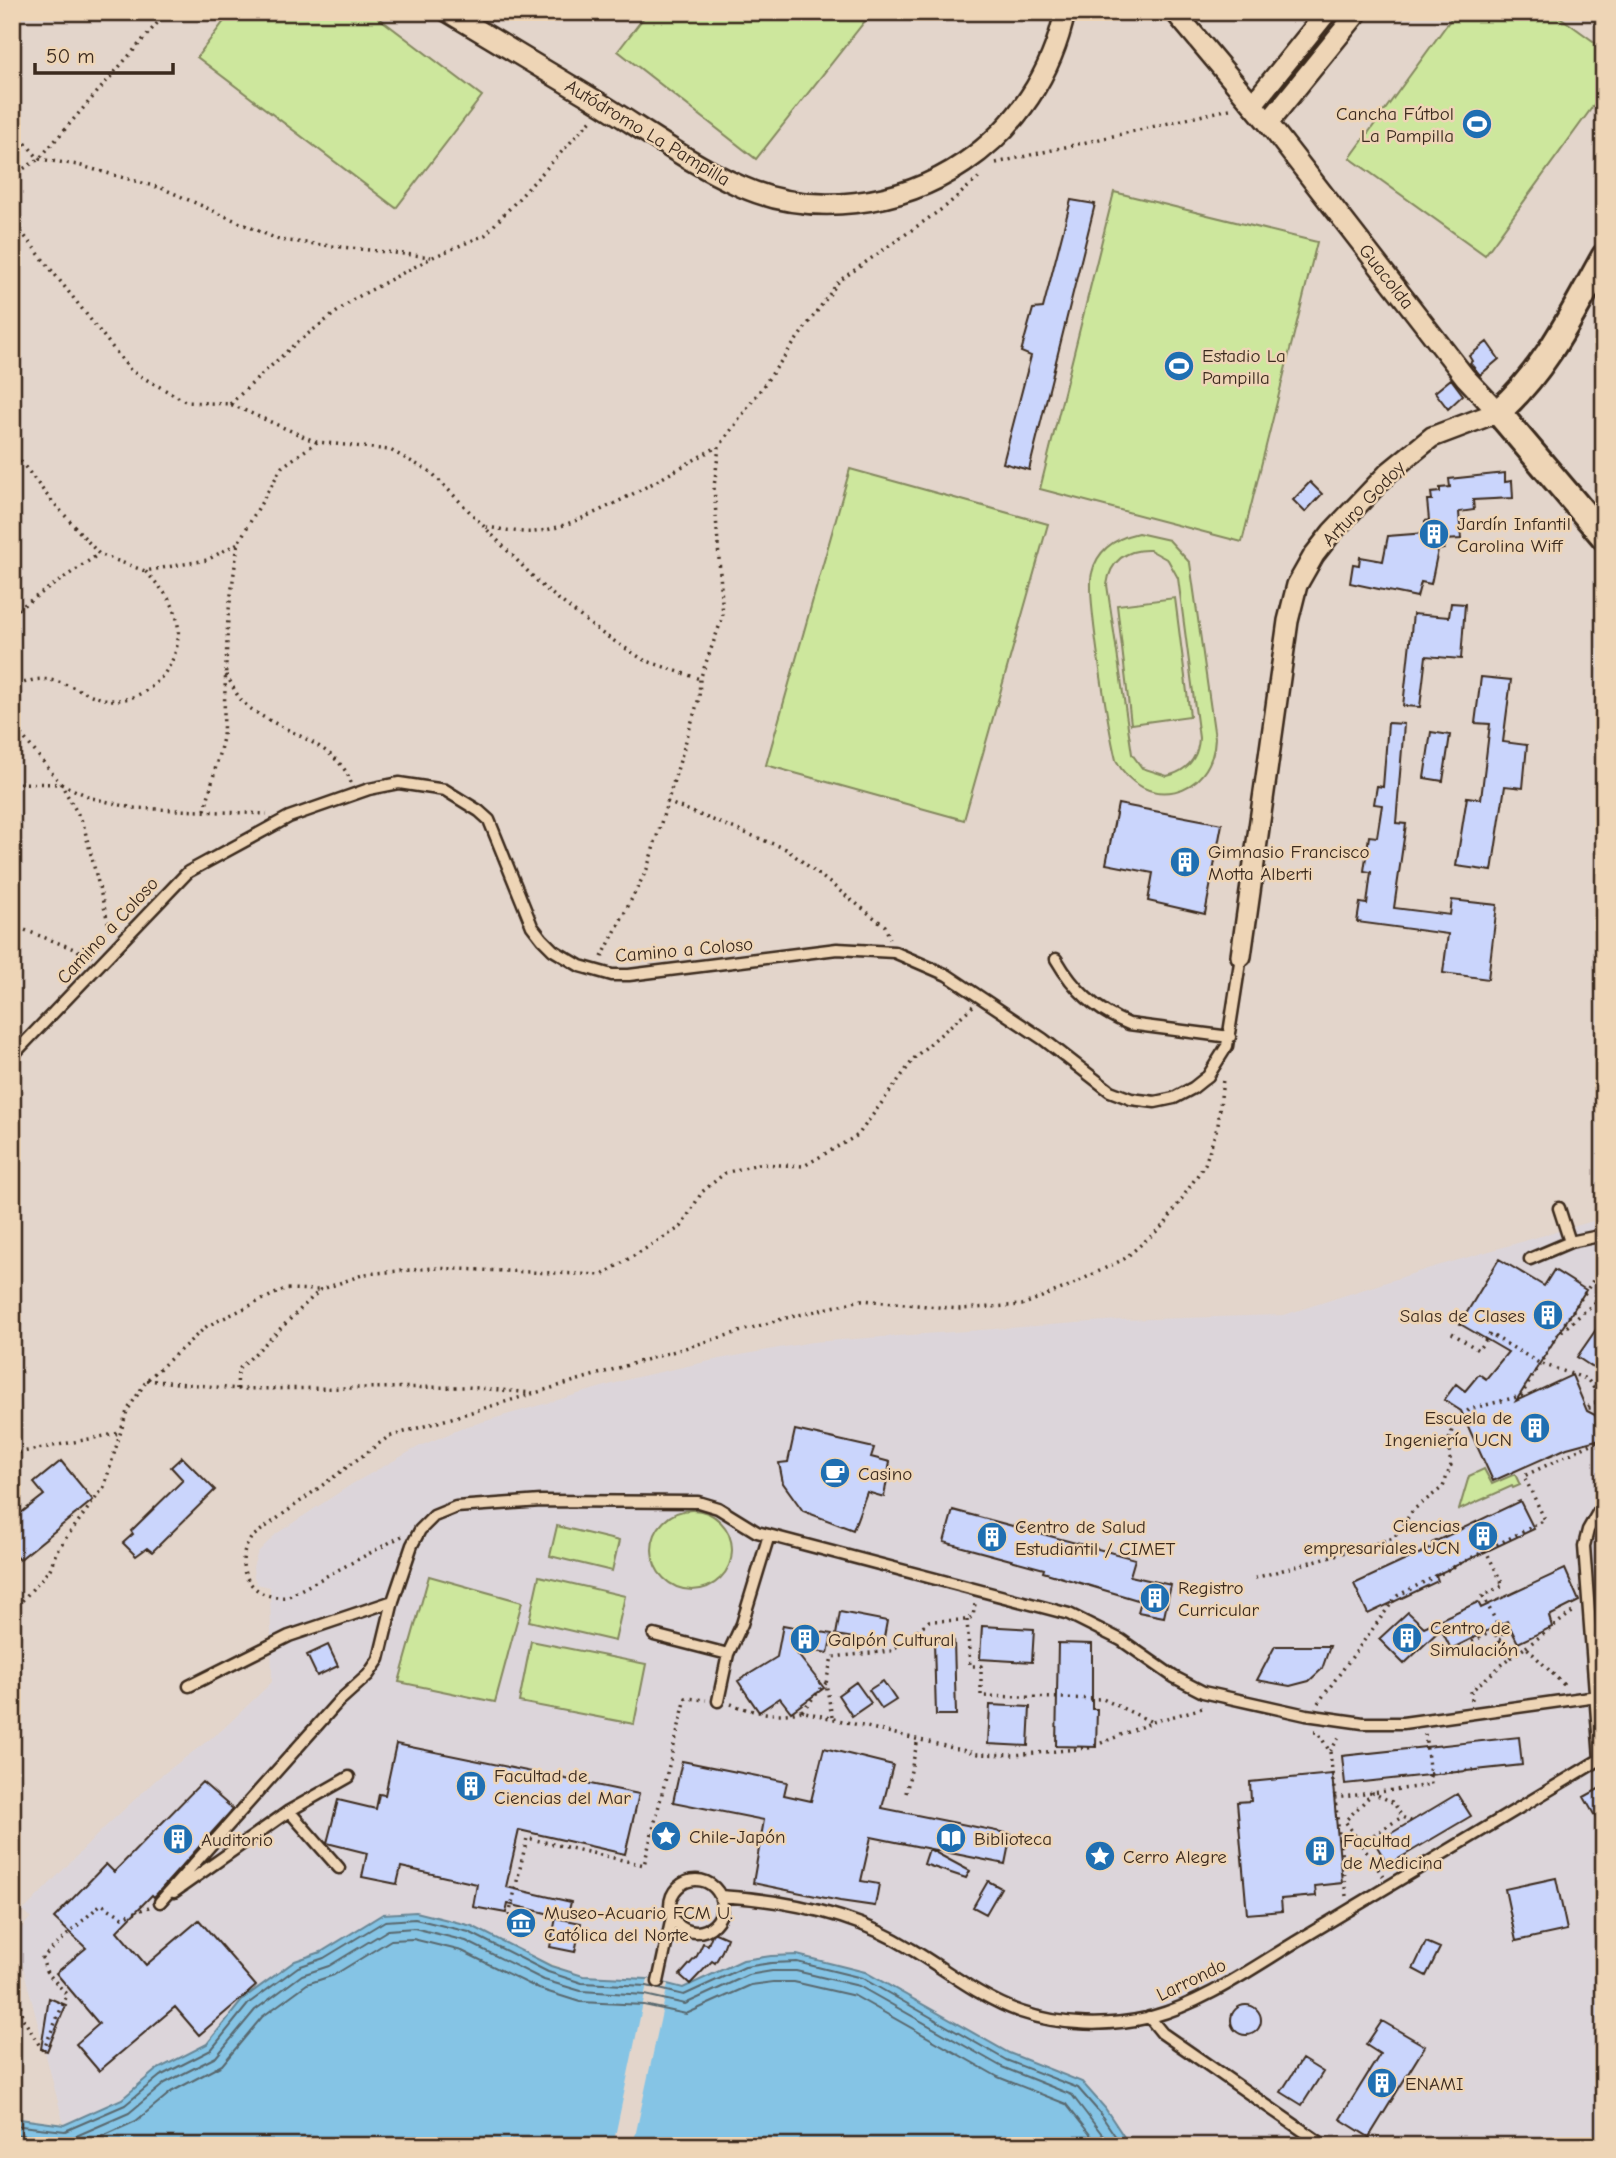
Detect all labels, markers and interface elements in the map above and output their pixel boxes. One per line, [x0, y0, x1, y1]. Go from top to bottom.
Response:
scale bar [35, 32, 173, 76]
text: 50 m [46, 44, 95, 68]
street label: Autódromo La Pampilla [561, 75, 734, 191]
place label: Cancha Fútbol La Pampilla [1336, 103, 1454, 147]
sports icon: Cancha Fútbol La Pampilla [1460, 107, 1494, 141]
street label: Guacolda [1354, 240, 1418, 313]
place label: Estadio La Pampilla [1202, 345, 1286, 389]
sports icon: Estadio La Pampilla [1162, 349, 1196, 383]
street label: Arturo Godoy [1318, 456, 1410, 551]
place label: Jardín Infantil Carolina Wiff [1457, 513, 1571, 557]
building icon: Jardín Infantil Carolina Wiff [1417, 517, 1451, 551]
place label: Gimnasio Francisco Motta Alberti [1208, 841, 1370, 885]
building icon: Gimnasio Francisco Motta Alberti [1168, 845, 1202, 879]
street label: Camino a Coloso [53, 873, 163, 989]
street label: Camino a Coloso [614, 933, 754, 967]
building icon: Salas de Clases [1531, 1298, 1565, 1332]
place label: Salas de Clases [1400, 1305, 1525, 1327]
place label: Escuela de Ingeniería UCN [1385, 1407, 1512, 1451]
building icon: Escuela de Ingeniería UCN [1518, 1411, 1552, 1445]
cafe icon: Casino [818, 1456, 852, 1490]
place label: Casino [858, 1463, 912, 1485]
place label: Ciencias empresariales UCN [1303, 1515, 1460, 1559]
place label: Centro de Salud Estudiantil / CIMET [1015, 1516, 1176, 1560]
building icon: Ciencias empresariales UCN [1466, 1519, 1500, 1553]
building icon: Centro de Salud Estudiantil / CIMET [975, 1520, 1009, 1554]
place label: Registro Curricular [1178, 1577, 1260, 1621]
building icon: Registro Curricular [1138, 1581, 1172, 1615]
place label: Centro de Simulación [1430, 1617, 1518, 1661]
building icon: Centro de Simulación [1390, 1621, 1424, 1655]
building icon: Galpón Cultural [788, 1622, 822, 1656]
place label: Galpón Cultural [828, 1629, 954, 1651]
place label: Facultad de Ciencias del Mar [494, 1765, 631, 1809]
building icon: Facultad de Ciencias del Mar [454, 1769, 488, 1803]
place icon: Chile-Japón [649, 1819, 683, 1853]
library icon: Biblioteca [934, 1821, 968, 1855]
building icon: Auditorio [161, 1822, 195, 1856]
place label: Chile-Japón [689, 1826, 786, 1848]
place label: Biblioteca [974, 1828, 1052, 1850]
place label: Auditorio [201, 1829, 273, 1851]
place label: Facultad de Medicina [1343, 1830, 1443, 1874]
building icon: Facultad de Medicina [1303, 1834, 1337, 1868]
place icon: Cerro Alegre [1083, 1839, 1117, 1873]
place label: Cerro Alegre [1123, 1846, 1227, 1868]
place label: Museo-Acuario FCM U. Católica del Norte [544, 1902, 733, 1946]
museum icon: Museo-Acuario FCM U. Católica del Norte [504, 1906, 538, 1940]
street label: Larrondo [1153, 1954, 1230, 2006]
building icon: ENAMI [1365, 2066, 1399, 2100]
place label: ENAMI [1405, 2073, 1463, 2095]

